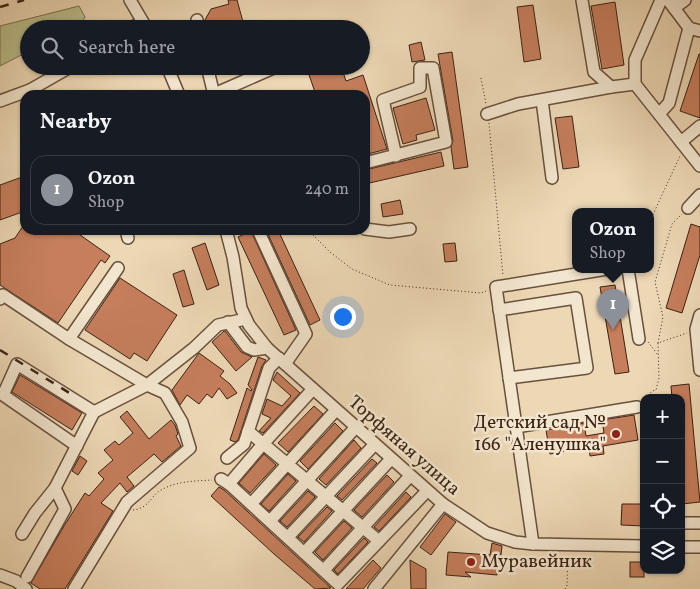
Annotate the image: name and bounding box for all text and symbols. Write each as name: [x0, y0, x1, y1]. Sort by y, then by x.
search box: [20, 20, 370, 75]
icon: search: [38, 34, 66, 62]
text: Search here: [78, 35, 175, 61]
text: Nearby: [40, 108, 111, 137]
text: Ozon: [88, 166, 135, 192]
text: 1: [54, 179, 60, 201]
text: 240 m: [305, 179, 349, 201]
text: Shop: [88, 192, 124, 214]
popup: [572, 208, 654, 273]
text: Ozon: [589, 217, 637, 243]
text: Shop: [589, 243, 625, 265]
pin: 1: [597, 289, 629, 330]
your location: [330, 304, 356, 330]
street label: Торфяная улица: [342, 390, 466, 502]
map controls: [640, 394, 685, 574]
button: +: [640, 394, 685, 439]
place label: Детский сад № 166 "Аленушка": [474, 410, 606, 458]
marker: Детский сад № 166 "Аленушка": [610, 428, 622, 440]
button: −: [640, 439, 685, 484]
button: locate: [640, 484, 685, 529]
button: layers: [640, 529, 685, 574]
place label: Муравейник: [481, 549, 592, 575]
marker: Муравейник: [465, 556, 477, 568]

